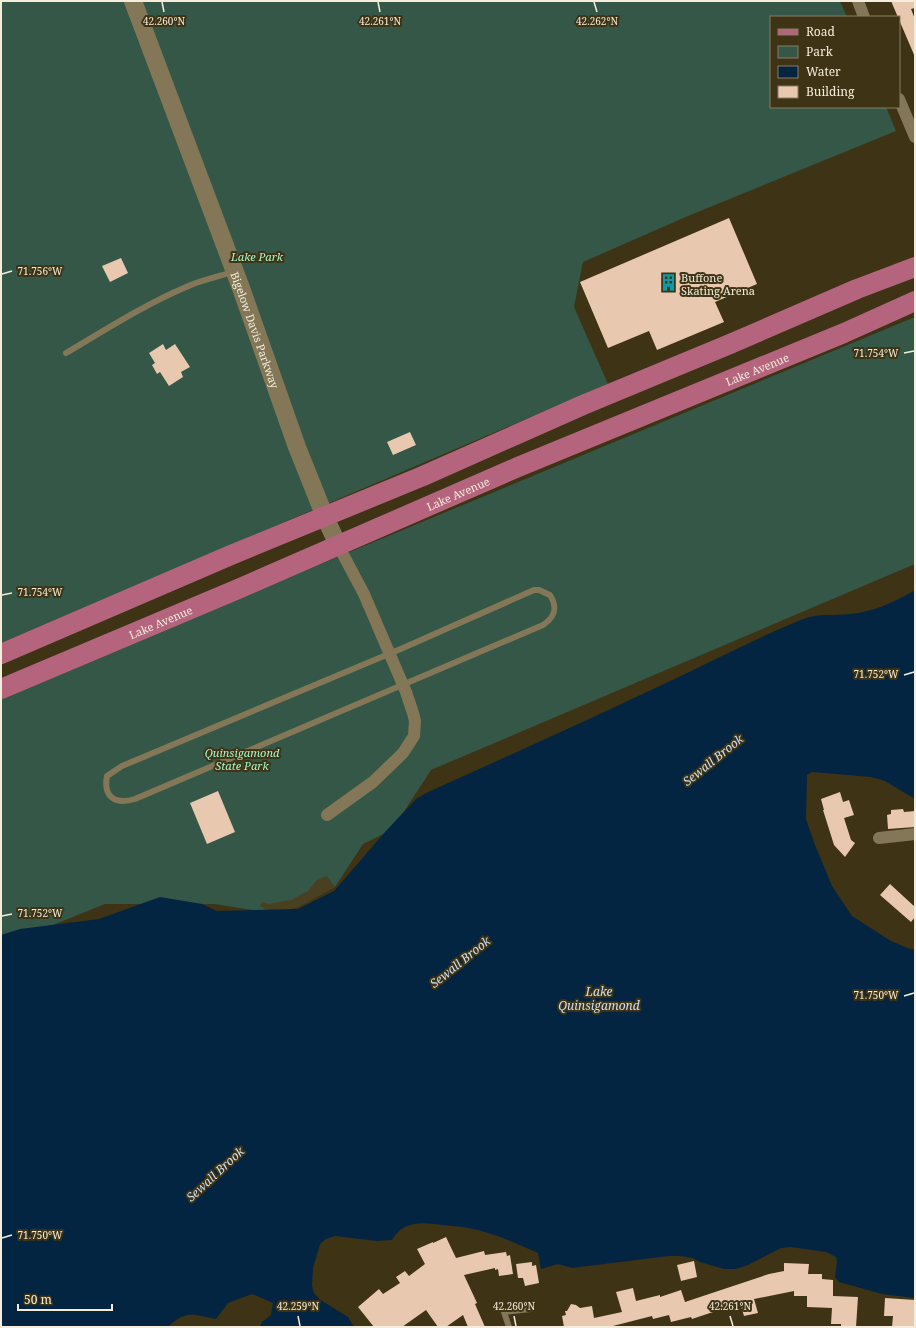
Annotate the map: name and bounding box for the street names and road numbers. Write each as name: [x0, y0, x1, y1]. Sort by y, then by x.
street label: Bigelow Davis Parkway: [228, 269, 283, 391]
street label: Lake Avenue: [723, 349, 791, 389]
street label: Lake Avenue: [424, 473, 492, 514]
street label: Lake Avenue: [126, 602, 194, 642]

